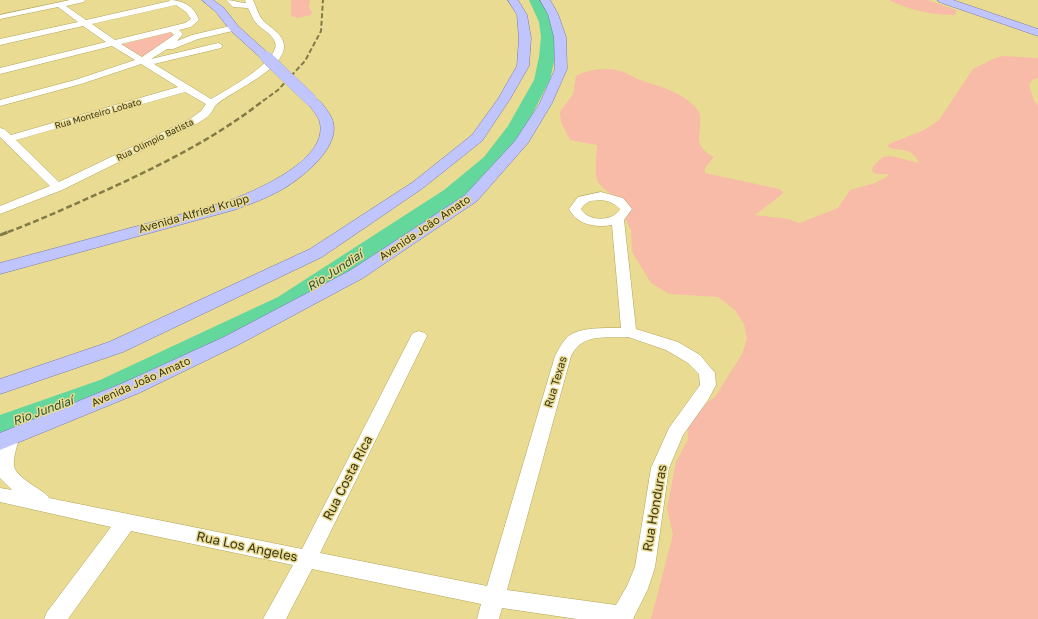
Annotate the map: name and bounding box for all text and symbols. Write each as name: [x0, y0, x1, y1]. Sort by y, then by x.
street label: Rua Monteiro Lobato: [53, 96, 143, 132]
street label: Rua Olimpio Batista: [115, 117, 195, 163]
street label: Avenida Alfried Krupp: [137, 192, 251, 236]
street label: Avenida João Amato: [377, 193, 473, 263]
water label: Rio Jundiaí: [304, 248, 366, 294]
street label: Avenida João Amato: [89, 354, 193, 410]
street label: Rua Texas: [542, 355, 570, 409]
water label: Rio Jundiaí: [11, 393, 75, 429]
street label: Rua Costa Rica: [320, 433, 376, 523]
street label: Rua Honduras: [640, 463, 670, 553]
street label: Rua Los Angeles: [195, 529, 299, 565]

